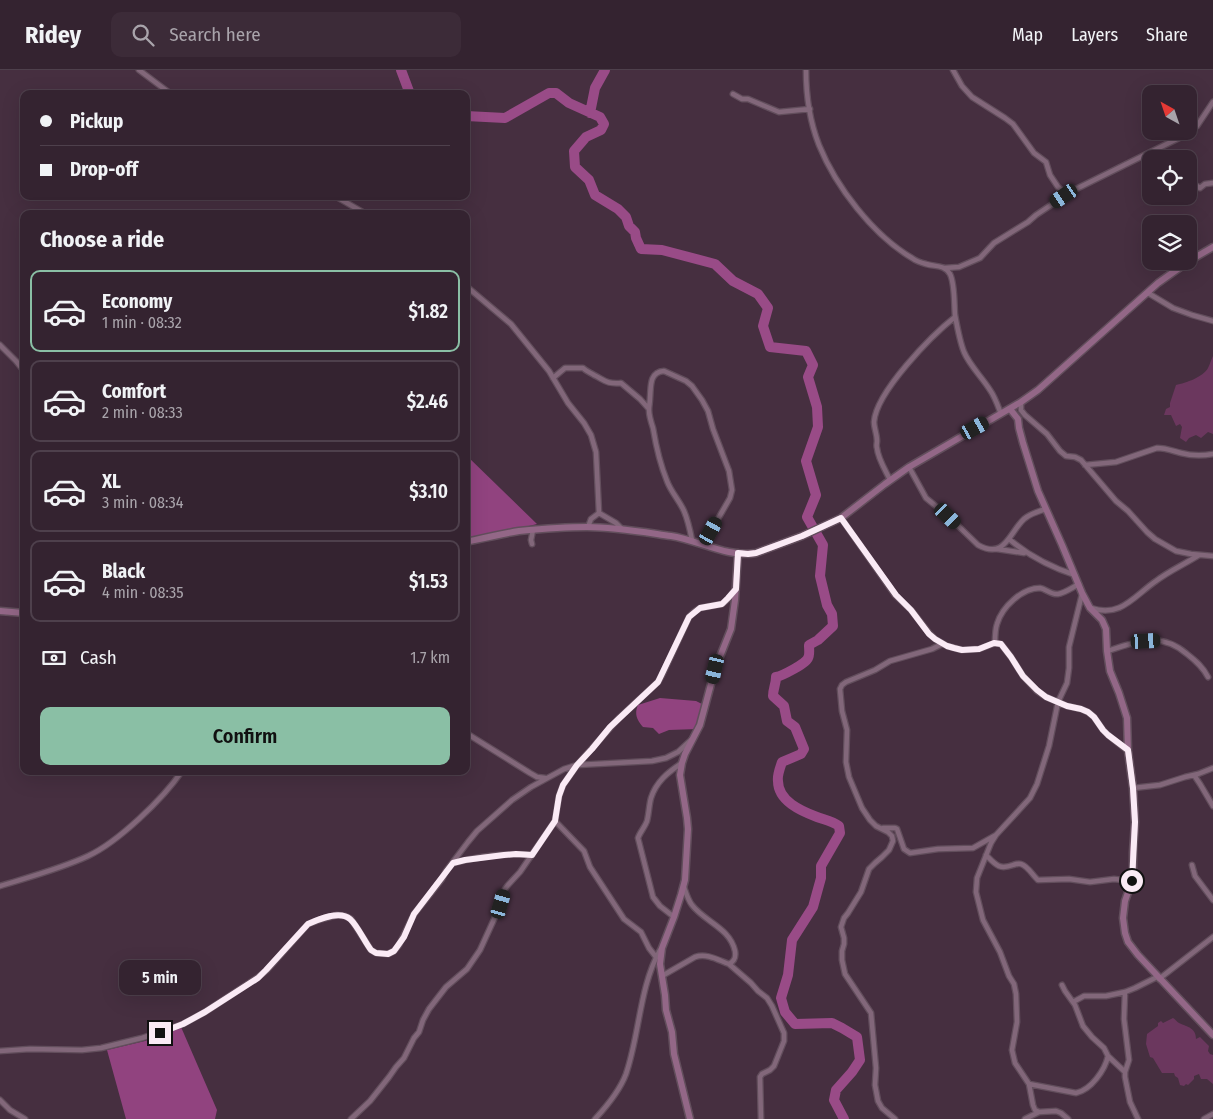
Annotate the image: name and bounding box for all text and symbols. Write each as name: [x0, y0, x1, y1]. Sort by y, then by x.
search box: [111, 12, 461, 57]
text: Ridey: [25, 21, 81, 49]
icon: search: [129, 21, 157, 49]
text: Search here: [169, 23, 261, 46]
text: Map: [1012, 24, 1043, 46]
text: Layers: [1071, 24, 1118, 46]
text: Share: [1146, 24, 1188, 46]
north arrow: [1142, 85, 1198, 140]
map controls: [1142, 85, 1197, 270]
text: Pickup: [70, 110, 123, 133]
button: locate: [1142, 150, 1197, 205]
text: Drop-off: [70, 158, 138, 181]
car: [1047, 181, 1080, 211]
button: layers: [1142, 215, 1197, 270]
text: Choose a ride: [40, 226, 164, 253]
icon: car: [42, 289, 87, 334]
text: Economy: [102, 290, 172, 313]
text: $1.82: [409, 300, 448, 323]
text: 1 min · 08:32: [102, 313, 182, 332]
icon: car: [42, 379, 87, 424]
text: Comfort: [102, 380, 166, 403]
text: $2.46: [407, 390, 448, 413]
text: 2 min · 08:33: [102, 403, 183, 422]
car: [958, 414, 991, 442]
icon: car: [42, 469, 87, 514]
text: XL: [102, 470, 121, 493]
text: $3.10: [409, 480, 448, 503]
text: 3 min · 08:34: [102, 493, 183, 512]
car: [931, 500, 964, 532]
car: [697, 514, 724, 548]
icon: car: [42, 559, 87, 604]
text: Black: [102, 560, 145, 583]
text: $1.53: [409, 570, 448, 593]
text: 4 min · 08:35: [102, 583, 184, 602]
car: [1130, 633, 1161, 649]
icon: cash: [40, 644, 68, 672]
text: Cash: [80, 646, 117, 669]
text: 1.7 km: [410, 648, 450, 667]
car: [704, 653, 725, 685]
button: Confirm: [40, 707, 450, 765]
route start: [1121, 870, 1143, 892]
car: [489, 888, 512, 920]
callout: 5 min: [119, 960, 201, 996]
text: 5 min: [142, 968, 178, 987]
route end: [149, 1022, 171, 1044]

